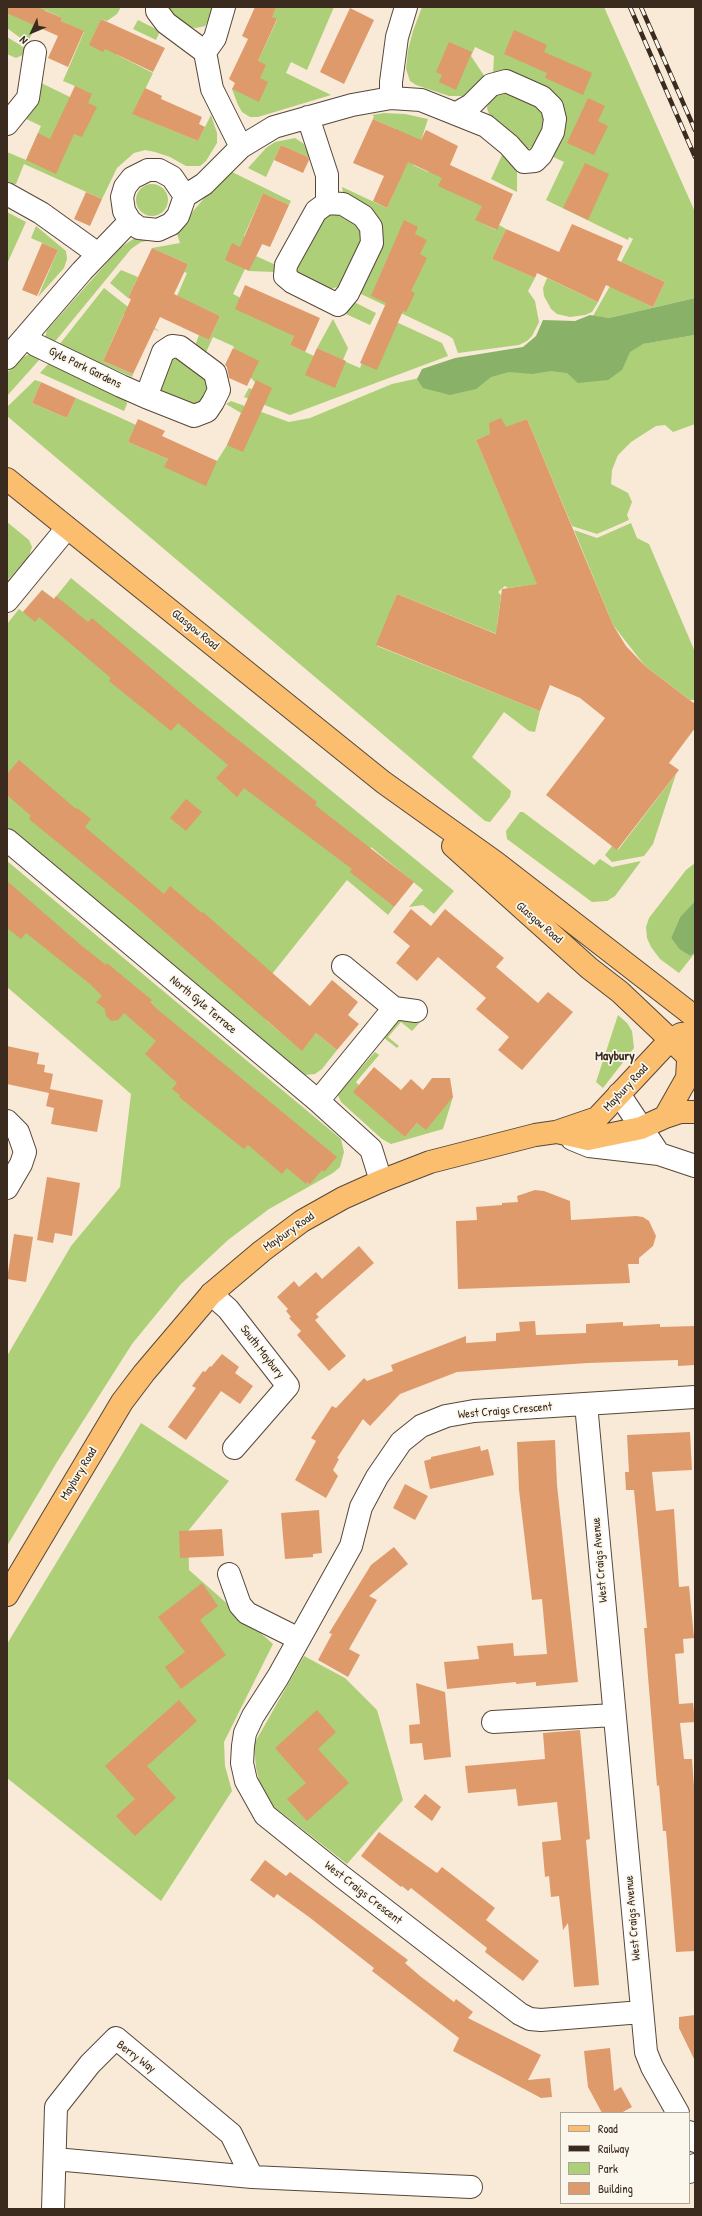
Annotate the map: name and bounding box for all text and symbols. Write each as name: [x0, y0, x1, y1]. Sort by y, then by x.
north arrow: [12, 12, 52, 52]
text: N: [16, 33, 30, 47]
street label: Gyle Park Gardens: [46, 344, 124, 392]
street label: Glasgow Road: [169, 607, 221, 653]
street label: Glasgow Road: [513, 899, 565, 947]
street label: North Gyle Terrace: [167, 973, 239, 1037]
district label: Maybury: [595, 1049, 635, 1065]
street label: Maybury Road: [601, 1062, 651, 1114]
street label: Maybury Road: [261, 1209, 317, 1255]
street label: South Maybury: [237, 1323, 287, 1381]
street label: West Craigs Crescent: [457, 1400, 553, 1422]
street label: Maybury Road: [58, 1445, 100, 1503]
street label: West Craigs Avenue: [589, 1517, 611, 1603]
street label: West Craigs Crescent: [321, 1858, 405, 1928]
street label: West Craigs Avenue: [622, 1875, 644, 1961]
street label: Berry Way: [114, 2038, 158, 2076]
legend: [560, 2112, 690, 2204]
text: Road: [598, 2120, 618, 2137]
text: Railway: [598, 2140, 629, 2157]
text: Park: [598, 2160, 618, 2177]
text: Building: [598, 2180, 633, 2197]

